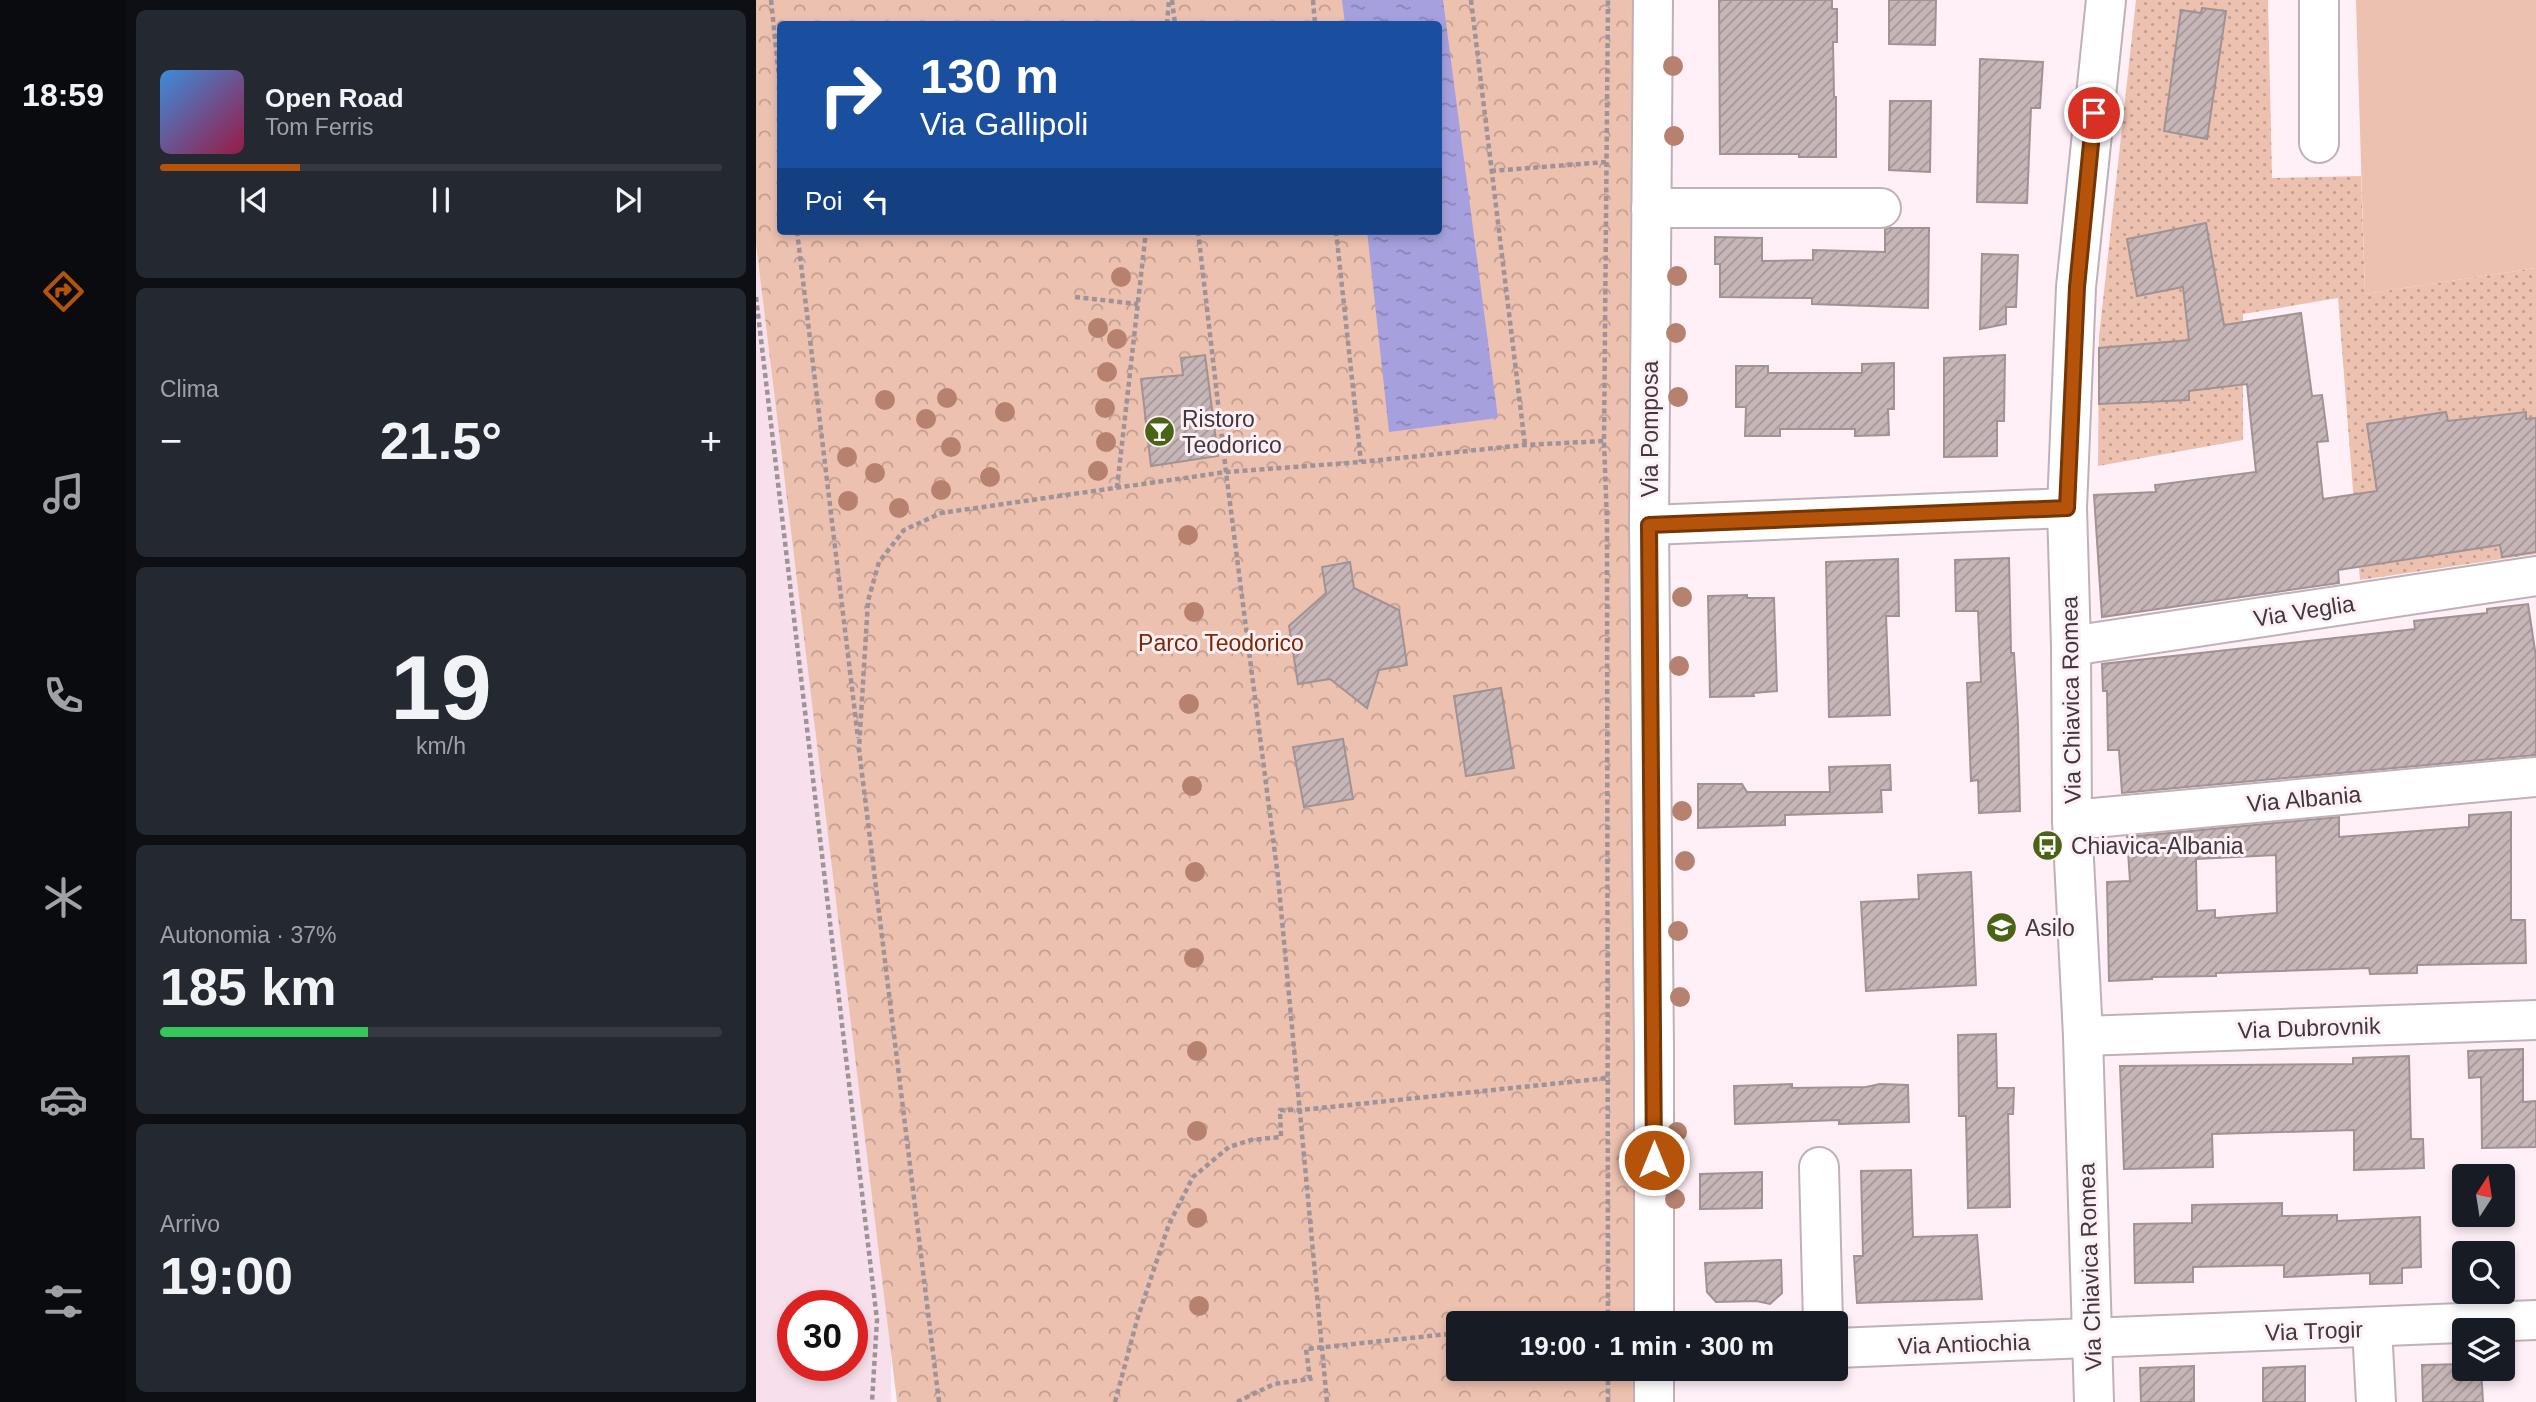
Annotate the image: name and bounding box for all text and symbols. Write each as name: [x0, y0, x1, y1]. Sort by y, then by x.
icon: right: [805, 49, 896, 140]
text: 130 m: [920, 49, 1059, 103]
text: 18:59: [22, 77, 104, 113]
text: Open Road: [265, 83, 404, 113]
pin: [2064, 83, 2124, 143]
icon: arrive: [2075, 94, 2113, 132]
text: Via Gallipoli: [920, 106, 1088, 142]
text: Tom Ferris: [265, 114, 374, 140]
icon: previous: [235, 181, 273, 219]
icon: pause: [422, 181, 460, 219]
icon: next: [609, 181, 647, 219]
icon: left: [857, 182, 895, 220]
text: Poi: [805, 186, 843, 216]
icon: directions: [39, 267, 88, 316]
street label: Via Pomposa: [1637, 361, 1663, 497]
text: Clima: [160, 376, 219, 402]
place label: Ristoro Teodorico: [1182, 406, 1282, 458]
text: 21.5°: [380, 412, 502, 470]
bar icon: Ristoro Teodorico: [1142, 415, 1176, 449]
text: −: [160, 420, 182, 462]
text: +: [700, 420, 722, 462]
icon: music: [39, 469, 88, 518]
street label: Via Veglia: [2252, 590, 2357, 632]
street label: Via Chiavica Romea: [2056, 596, 2086, 804]
park label: Parco Teodorico: [1138, 630, 1304, 656]
text: 19: [390, 637, 492, 738]
icon: phone: [39, 671, 88, 720]
text: km/h: [416, 733, 466, 759]
street label: Via Albania: [2246, 781, 2362, 817]
bus stop icon: Chiavica-Albania: [2031, 829, 2065, 863]
place label: Chiavica-Albania: [2071, 833, 2244, 859]
icon: climate: [39, 873, 88, 922]
school or university icon: Asilo: [1985, 911, 2019, 945]
place label: Asilo: [2025, 915, 2075, 941]
text: Autonomia · 37%: [160, 922, 336, 948]
text: 185 km: [160, 958, 336, 1016]
street label: Via Dubrovnik: [2237, 1012, 2381, 1043]
icon: car: [39, 1075, 88, 1124]
position arrow: [1617, 1123, 1691, 1197]
street label: Via Chiavica Romea: [2073, 1162, 2107, 1371]
north arrow: [2452, 1164, 2515, 1227]
map controls: [2452, 1164, 2515, 1381]
text: Arrivo: [160, 1211, 220, 1237]
button: search: [2452, 1241, 2515, 1304]
text: 19:00: [160, 1247, 293, 1305]
icon: filters: [39, 1277, 88, 1326]
speed limit sign: 30: [777, 1290, 868, 1381]
street label: Via Trogir: [2265, 1316, 2364, 1346]
button: layers: [2452, 1318, 2515, 1381]
street label: Via Antiochia: [1897, 1329, 2031, 1359]
text: 19:00 · 1 min · 300 m: [1520, 1331, 1774, 1361]

